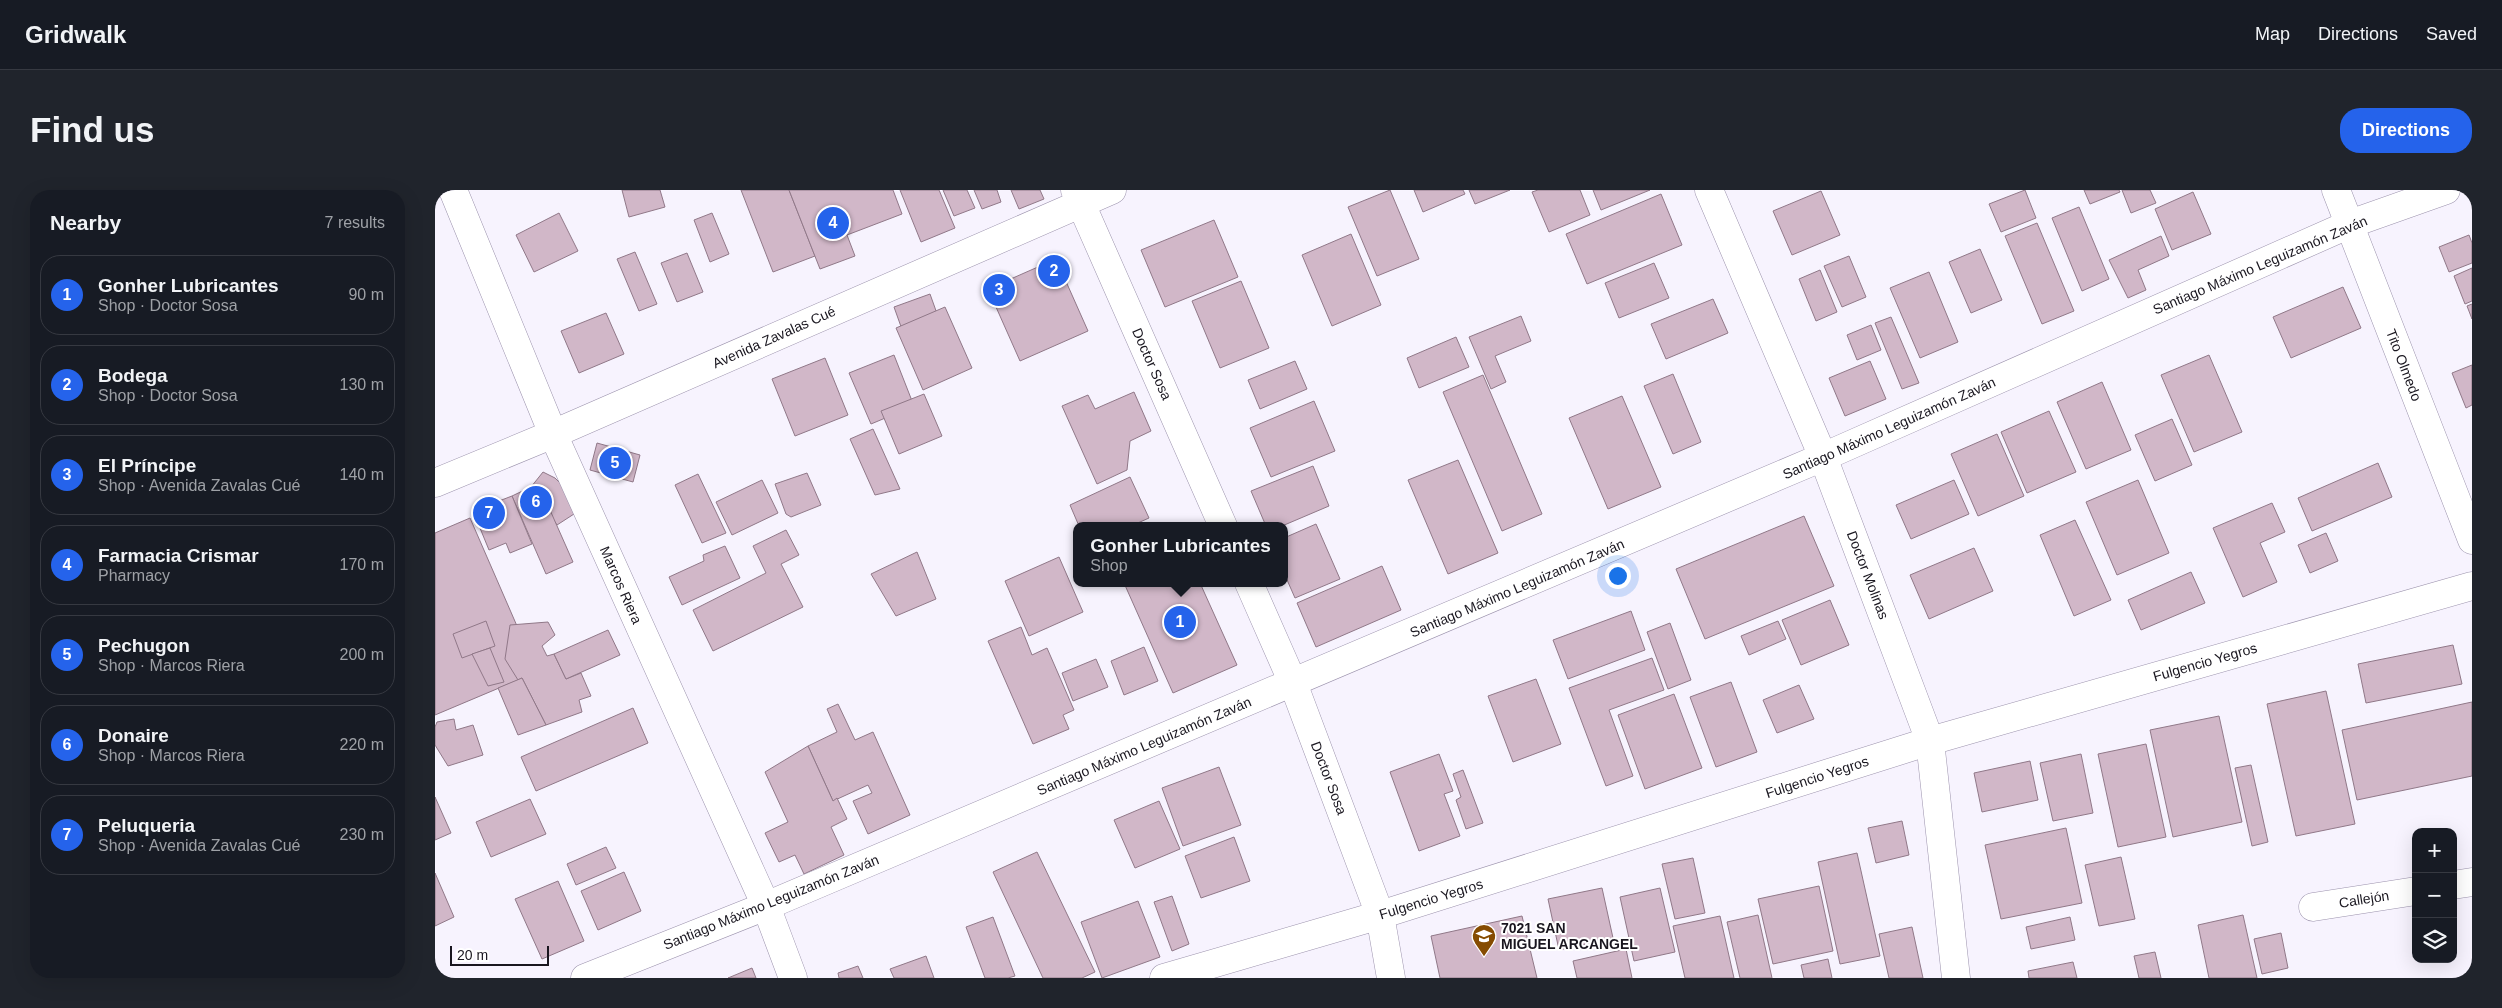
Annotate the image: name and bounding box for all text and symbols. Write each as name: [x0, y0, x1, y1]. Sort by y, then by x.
text: Gridwalk: [25, 21, 126, 48]
text: Map: [2255, 24, 2290, 44]
text: Directions: [2318, 24, 2398, 44]
text: Saved: [2426, 24, 2477, 44]
button: Directions: [2340, 108, 2472, 153]
text: Find us: [30, 110, 154, 149]
pin: 4: [817, 204, 849, 242]
text: Nearby: [50, 211, 121, 234]
street label: Santiago Máximo Leguizamón Zaván: [2150, 212, 2370, 318]
text: 7 results: [325, 214, 385, 231]
pin: 2: [1038, 252, 1070, 290]
pin: 3: [983, 271, 1015, 309]
text: Gonher Lubricantes: [98, 275, 279, 296]
text: 1: [63, 286, 71, 303]
text: 90 m: [348, 286, 384, 303]
text: Shop · Doctor Sosa: [98, 297, 238, 314]
street label: Avenida Zavalas Cué: [710, 303, 838, 371]
street label: Doctor Sosa: [1129, 326, 1175, 403]
street label: Tito Olmedo: [2383, 327, 2425, 403]
text: Bodega: [98, 365, 168, 386]
street label: Santiago Máximo Leguizamón Zaván: [1780, 374, 1998, 482]
text: 2: [63, 376, 71, 393]
text: 130 m: [340, 376, 384, 393]
text: Shop · Doctor Sosa: [98, 387, 238, 404]
pin: 5: [599, 444, 631, 482]
text: El Príncipe: [98, 455, 196, 476]
text: 3: [63, 466, 71, 483]
text: 140 m: [340, 466, 384, 483]
text: Shop · Avenida Zavalas Cué: [98, 477, 301, 494]
pin: 6: [520, 483, 552, 521]
pin: 7: [473, 494, 505, 532]
popup: [1073, 522, 1288, 587]
street label: Doctor Molinas: [1844, 529, 1892, 621]
text: Gonher Lubricantes: [1090, 535, 1271, 556]
street label: Santiago Máximo Leguizamón Zaván: [1407, 535, 1627, 641]
street label: Marcos Riera: [597, 544, 645, 626]
text: Farmacia Crismar: [98, 545, 259, 566]
text: 4: [63, 556, 71, 573]
text: 170 m: [340, 556, 384, 573]
text: Shop: [1090, 557, 1128, 574]
your location: [1605, 563, 1631, 589]
text: Pharmacy: [98, 567, 170, 584]
pin: 1: [1164, 603, 1196, 641]
text: Pechugon: [98, 635, 190, 656]
street label: Fulgencio Yegros: [2151, 640, 2259, 684]
text: 5: [63, 646, 71, 663]
text: 200 m: [340, 646, 384, 663]
text: Shop · Marcos Riera: [98, 657, 245, 674]
street label: Santiago Máximo Leguizamón Zaván: [1034, 693, 1254, 799]
text: Donaire: [98, 725, 169, 746]
text: 6: [63, 736, 71, 753]
text: 220 m: [340, 736, 384, 753]
street label: Doctor Sosa: [1308, 739, 1350, 817]
text: Shop · Marcos Riera: [98, 747, 245, 764]
street label: Fulgencio Yegros: [1763, 753, 1871, 801]
text: Peluqueria: [98, 815, 195, 836]
text: 7: [63, 826, 71, 843]
text: 230 m: [340, 826, 384, 843]
map controls: [2412, 828, 2457, 963]
button: +: [2412, 828, 2457, 873]
text: Shop · Avenida Zavalas Cué: [98, 837, 301, 854]
street label: Santiago Máximo Leguizamón Zaván: [661, 851, 881, 953]
button: −: [2412, 873, 2457, 918]
street label: Fulgencio Yegros: [1377, 876, 1485, 922]
street label: Callejón: [2338, 887, 2390, 911]
button: layers: [2412, 918, 2457, 963]
place label: 7021 SAN MIGUEL ARCANGEL: [1501, 920, 1638, 952]
school or university icon: 7021 SAN MIGUEL ARCANGEL: [1471, 923, 1497, 957]
scale bar: [450, 943, 549, 966]
text: 20 m: [457, 947, 488, 963]

